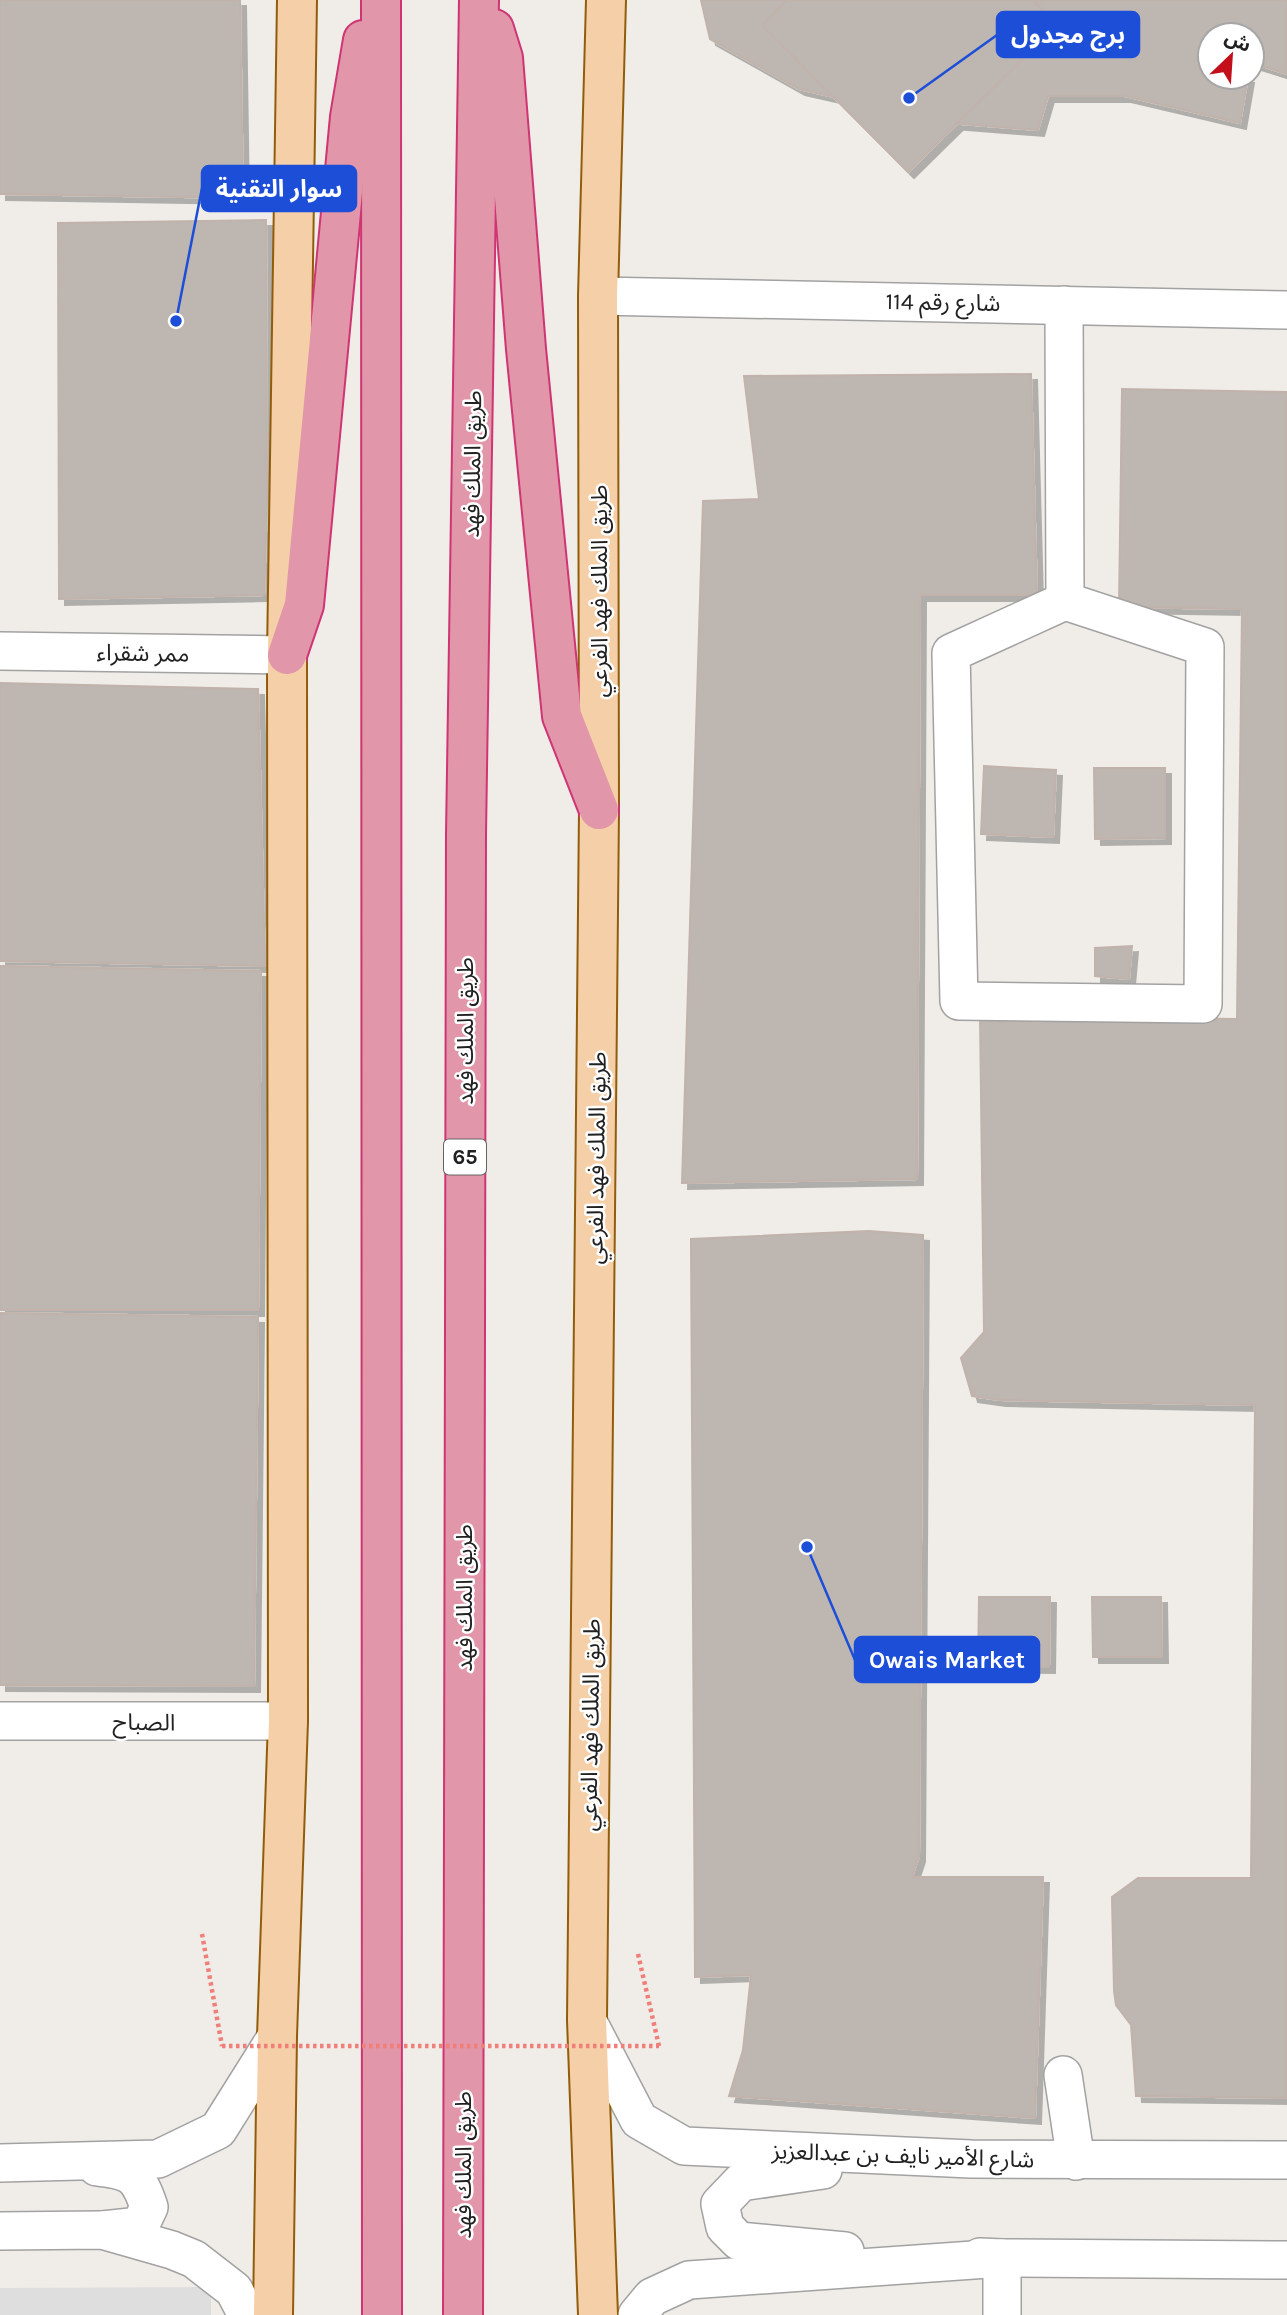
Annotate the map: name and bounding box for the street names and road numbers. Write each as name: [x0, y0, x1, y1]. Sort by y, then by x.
street label: شارع رقم 114: [885, 288, 1001, 320]
street label: طريق الملك فهد: [458, 390, 487, 538]
street label: طريق الملك فهد الفرعي: [586, 485, 616, 697]
street label: ممر شقراء: [96, 639, 190, 668]
street label: طريق الملك فهد: [452, 957, 479, 1105]
street label: طريق الملك فهد الفرعي: [581, 1051, 615, 1265]
road number: 65: [444, 1140, 486, 1174]
street label: طريق الملك فهد: [451, 1524, 478, 1672]
street label: طريق الملك فهد الفرعي: [575, 1618, 609, 1832]
street label: الصباح: [112, 1708, 176, 1740]
street label: طريق الملك فهد: [450, 2091, 477, 2239]
street label: شارع الأمير نايف بن عبدالعزيز: [770, 2137, 1035, 2177]

